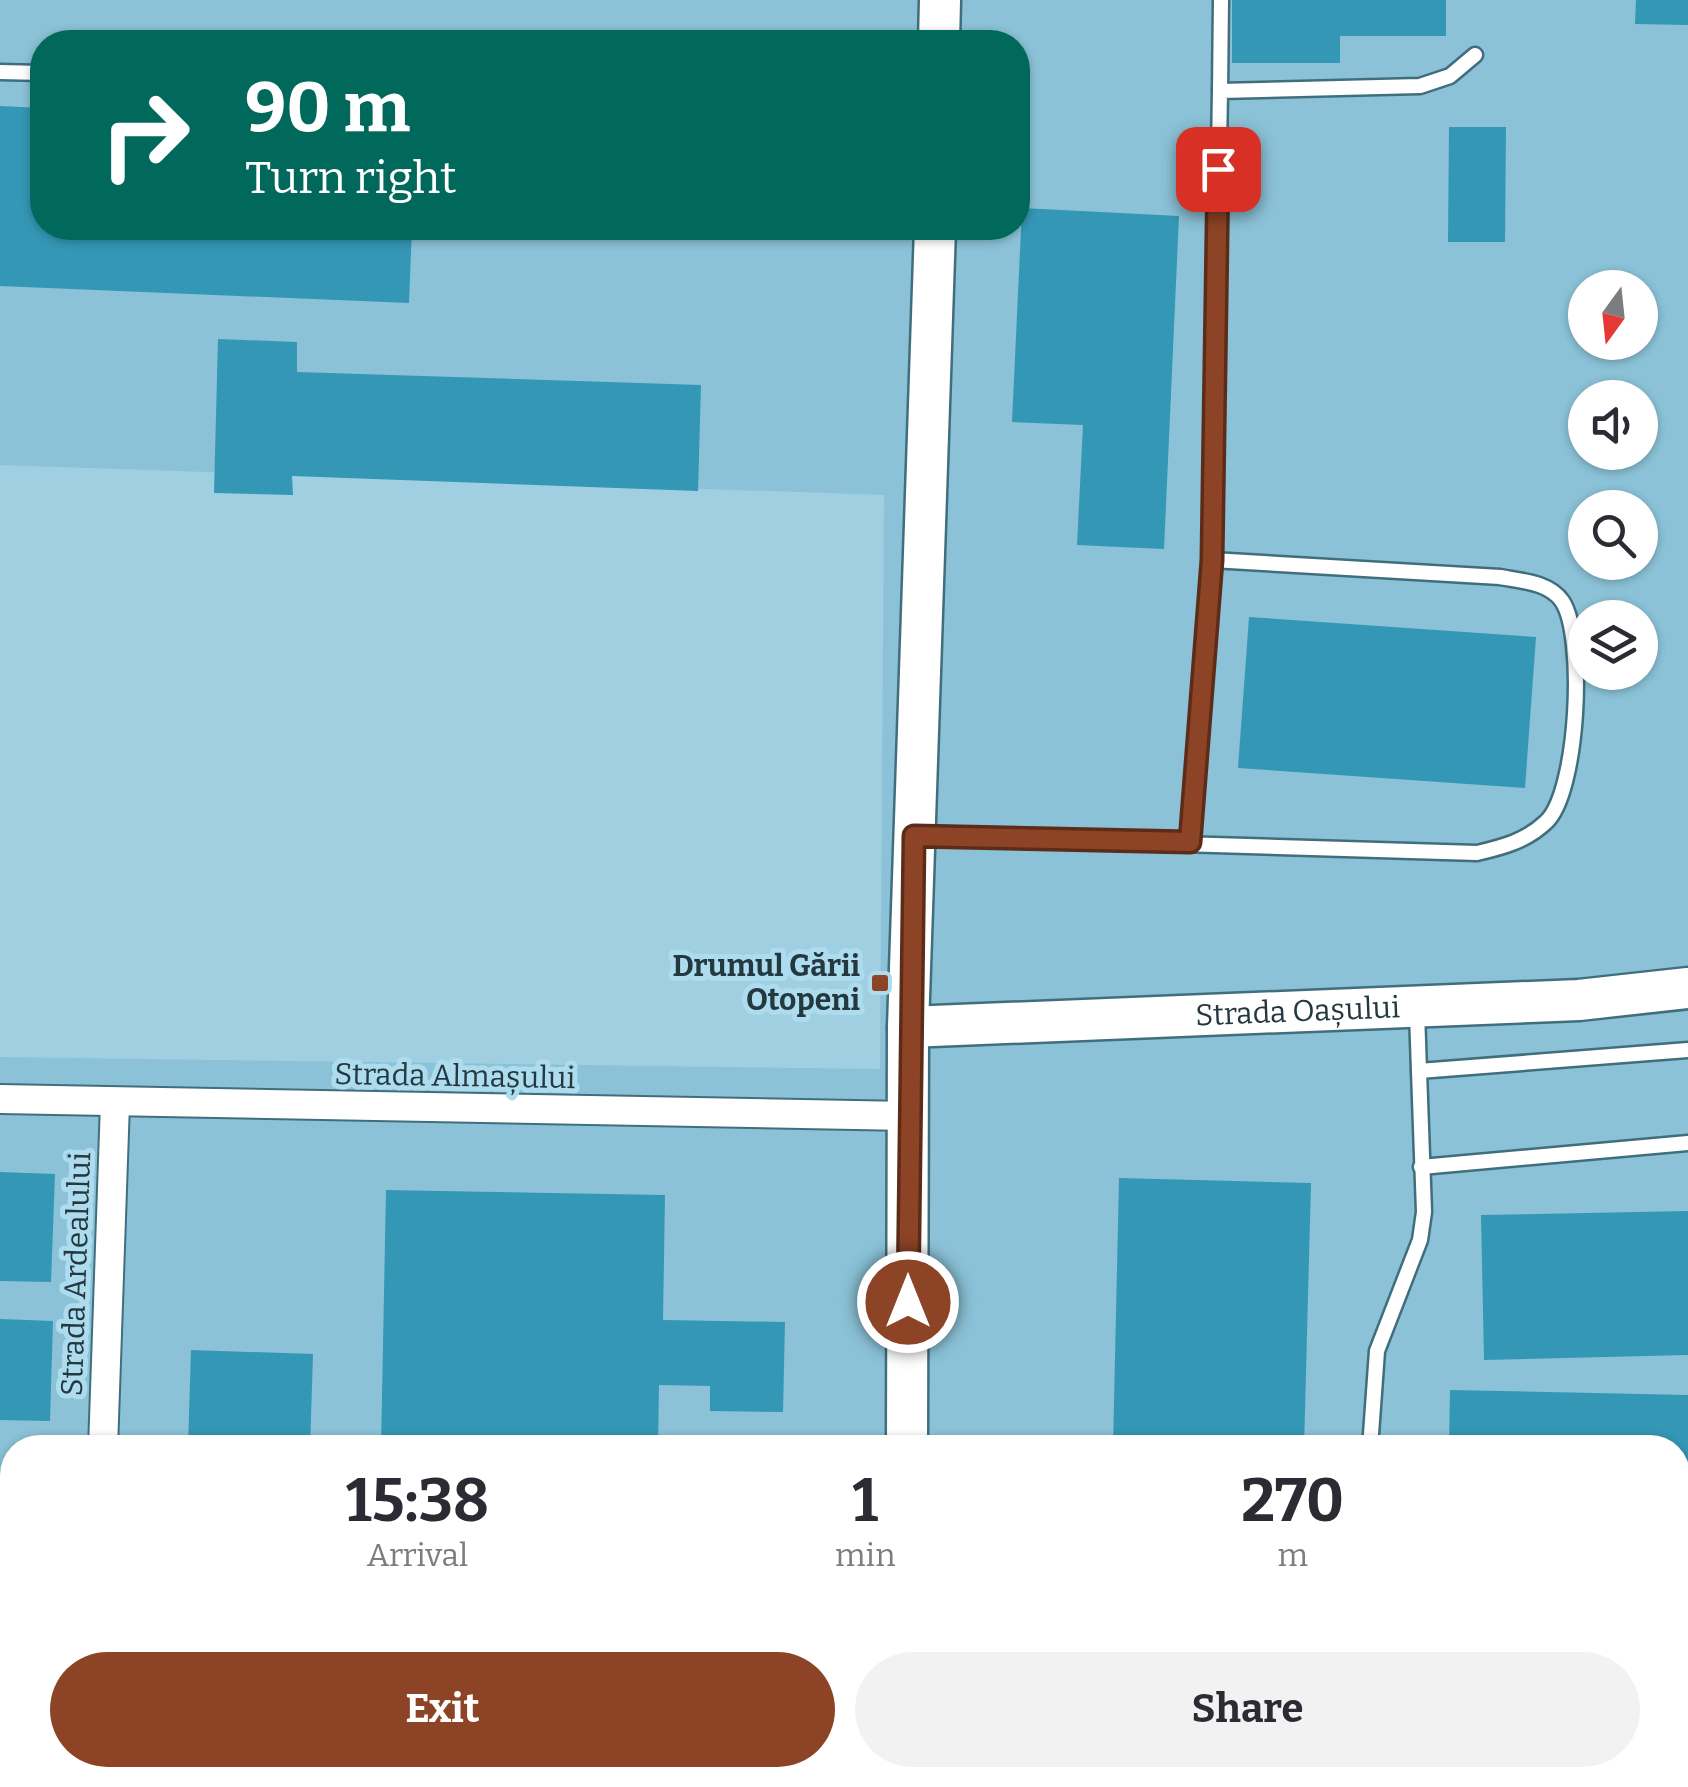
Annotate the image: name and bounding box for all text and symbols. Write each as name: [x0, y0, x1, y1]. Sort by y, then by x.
text: 90 m: [245, 66, 410, 150]
icon: right: [80, 70, 210, 200]
pin: [1176, 127, 1261, 212]
icon: arrive: [1191, 142, 1246, 197]
text: Turn right: [245, 151, 457, 205]
north arrow: [1568, 270, 1658, 360]
map controls: [1568, 270, 1658, 690]
button: sound: [1568, 380, 1658, 470]
button: search: [1568, 490, 1658, 580]
button: layers: [1568, 600, 1658, 690]
place label: Drumul Gării Otopeni: [673, 948, 860, 1018]
marker: Drumul Gării Otopeni: [869, 972, 891, 994]
street label: Strada Oașului: [1195, 989, 1401, 1033]
street label: Strada Almașului: [334, 1056, 576, 1097]
street label: Strada Ardealului: [54, 1151, 98, 1397]
position arrow: [856, 1250, 960, 1354]
text: 15:38: [346, 1465, 489, 1537]
text: 1: [852, 1465, 878, 1537]
text: 270: [1241, 1465, 1344, 1537]
text: Arrival: [367, 1536, 468, 1574]
text: min: [835, 1536, 895, 1574]
text: m: [1277, 1536, 1308, 1574]
button: Exit: [50, 1652, 835, 1767]
button: Share: [855, 1652, 1640, 1767]

